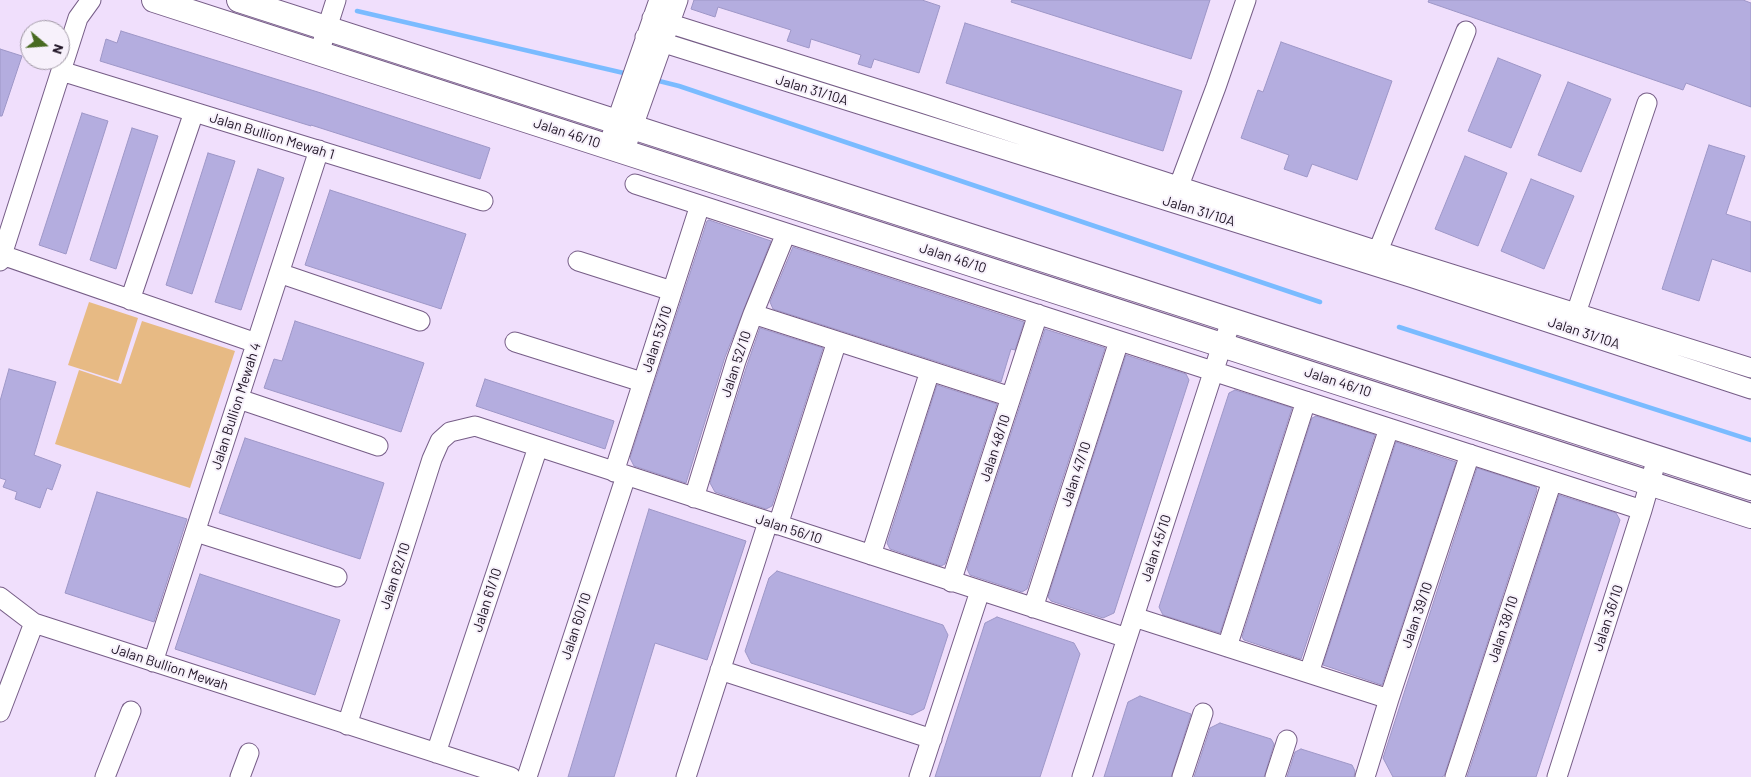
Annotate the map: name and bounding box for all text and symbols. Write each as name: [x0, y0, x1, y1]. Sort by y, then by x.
north arrow: [20, 20, 70, 70]
text: N: [49, 42, 68, 57]
street label: Jalan 31/10A: [774, 71, 850, 109]
street label: Jalan Bullion Mewah 1: [208, 109, 336, 163]
street label: Jalan 46/10: [531, 114, 603, 152]
street label: Jalan 31/10A: [1161, 192, 1237, 230]
street label: Jalan 46/10: [917, 239, 989, 277]
street label: Jalan 53/10: [638, 304, 676, 374]
street label: Jalan 31/10A: [1546, 313, 1622, 353]
street label: Jalan 52/10: [717, 329, 755, 399]
street label: Jalan Bullion Mewah 4: [208, 340, 264, 472]
street label: Jalan 46/10: [1302, 363, 1374, 401]
street label: Jalan 48/10: [976, 412, 1014, 484]
street label: Jalan 47/10: [1058, 439, 1094, 509]
street label: Jalan 56/10: [754, 510, 824, 548]
street label: Jalan 45/10: [1137, 512, 1175, 584]
street label: Jalan 62/10: [376, 541, 414, 611]
street label: Jalan 61/10: [469, 566, 505, 634]
street label: Jalan 39/10: [1398, 580, 1436, 650]
street label: Jalan 36/10: [1589, 583, 1627, 653]
street label: Jalan 60/10: [557, 590, 595, 662]
street label: Jalan 38/10: [1484, 594, 1522, 664]
street label: Jalan Bullion Mewah: [109, 640, 231, 694]

